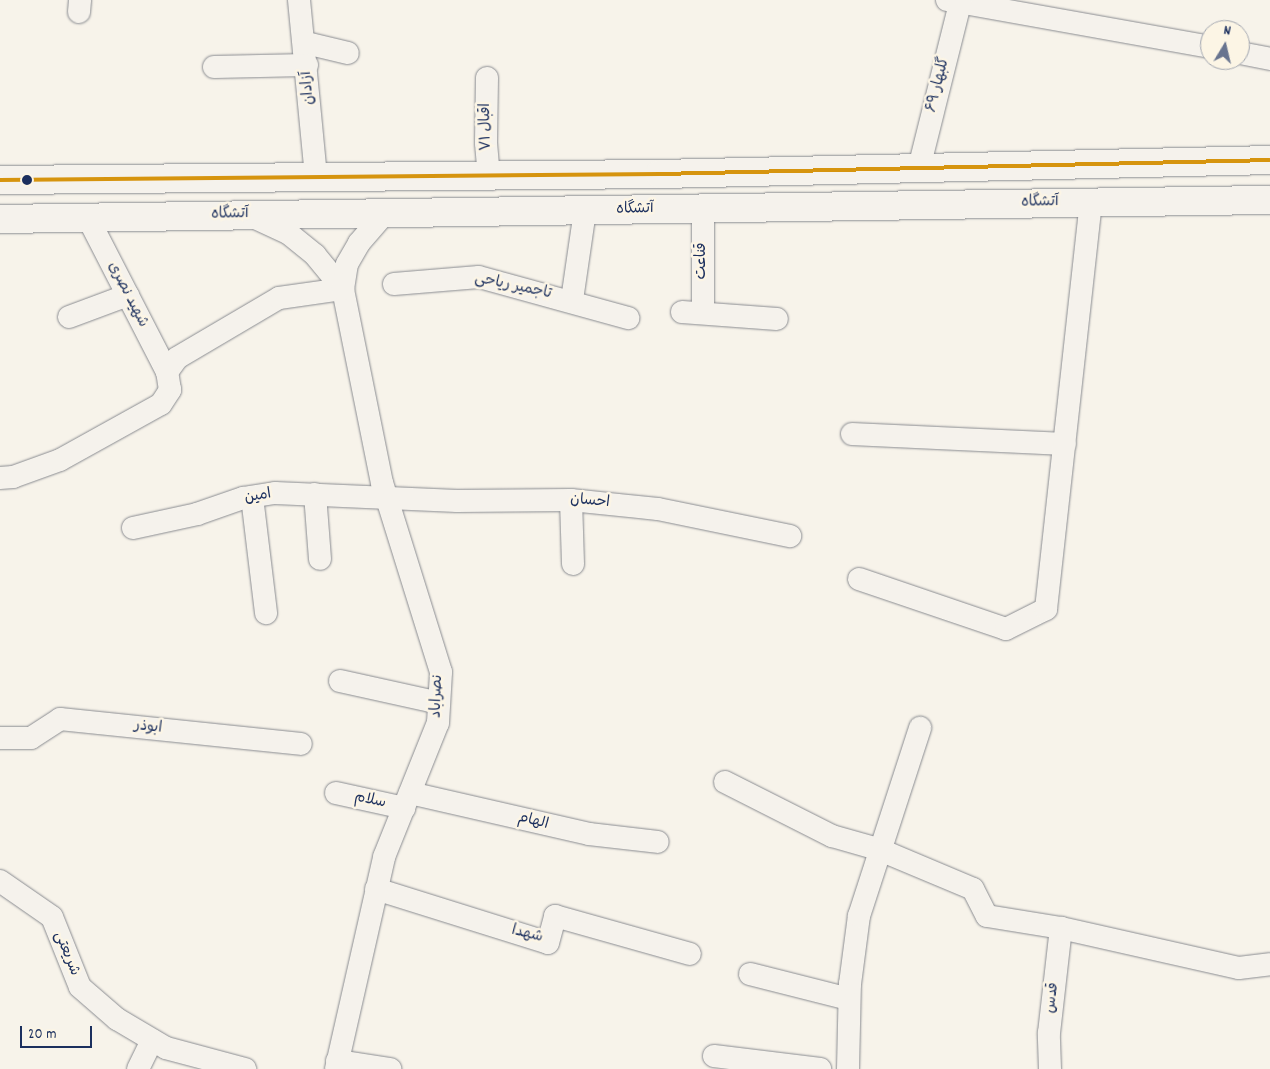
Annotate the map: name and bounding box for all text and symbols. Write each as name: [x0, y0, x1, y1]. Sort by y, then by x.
north arrow: [1200, 20, 1250, 70]
text: N: [1222, 21, 1232, 42]
street label: ۶۹ گلبهار: [923, 56, 955, 114]
street label: آزادان: [299, 70, 319, 106]
street label: ۷۱ اقبال: [478, 103, 496, 151]
unlabelled marker: [22, 175, 32, 185]
street label: آتشگاه: [1021, 194, 1059, 212]
street label: آتشگاه: [616, 201, 654, 219]
street label: آتشگاه: [211, 206, 249, 224]
street label: قناعت: [694, 242, 712, 280]
street label: شهید نصری: [103, 259, 151, 331]
street label: تاجمیر ریاحی: [473, 270, 553, 304]
street label: امین: [243, 486, 273, 508]
street label: احسان: [570, 491, 610, 513]
street label: نصراباد: [428, 674, 448, 718]
street label: ابوذر: [133, 718, 163, 738]
street label: سلام: [353, 789, 387, 813]
street label: الهام: [516, 810, 550, 834]
street label: شهدا: [510, 922, 544, 948]
street label: شریعتی: [49, 929, 83, 979]
street label: قدس: [1042, 982, 1064, 1014]
scale bar: [22, 1016, 95, 1048]
text: 20 m: [28, 1024, 56, 1046]

